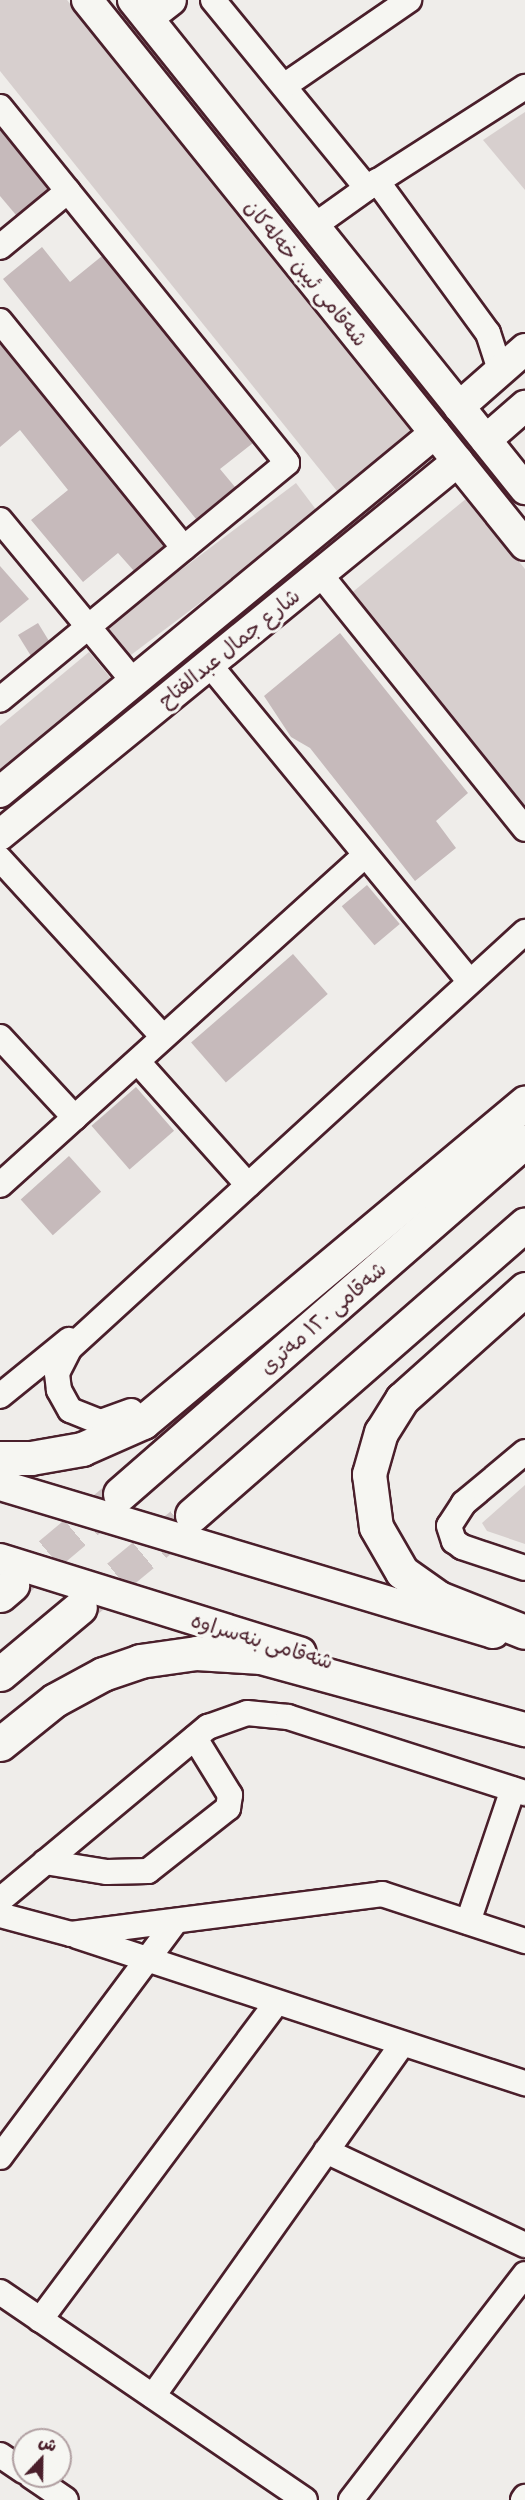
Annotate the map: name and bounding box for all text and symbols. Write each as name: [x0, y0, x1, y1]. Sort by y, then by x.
street label: شەقامی ئیبن خەلەکان: [239, 194, 373, 352]
street label: شارع جمال عبدالفتاح: [153, 583, 305, 713]
street label: شەقامی ١٢٠ مەتری: [255, 1256, 391, 1380]
street label: شەقامی بنەسراوە: [188, 1607, 336, 1675]
north arrow: [12, 2428, 72, 2488]
text: ش: [36, 2430, 60, 2457]

